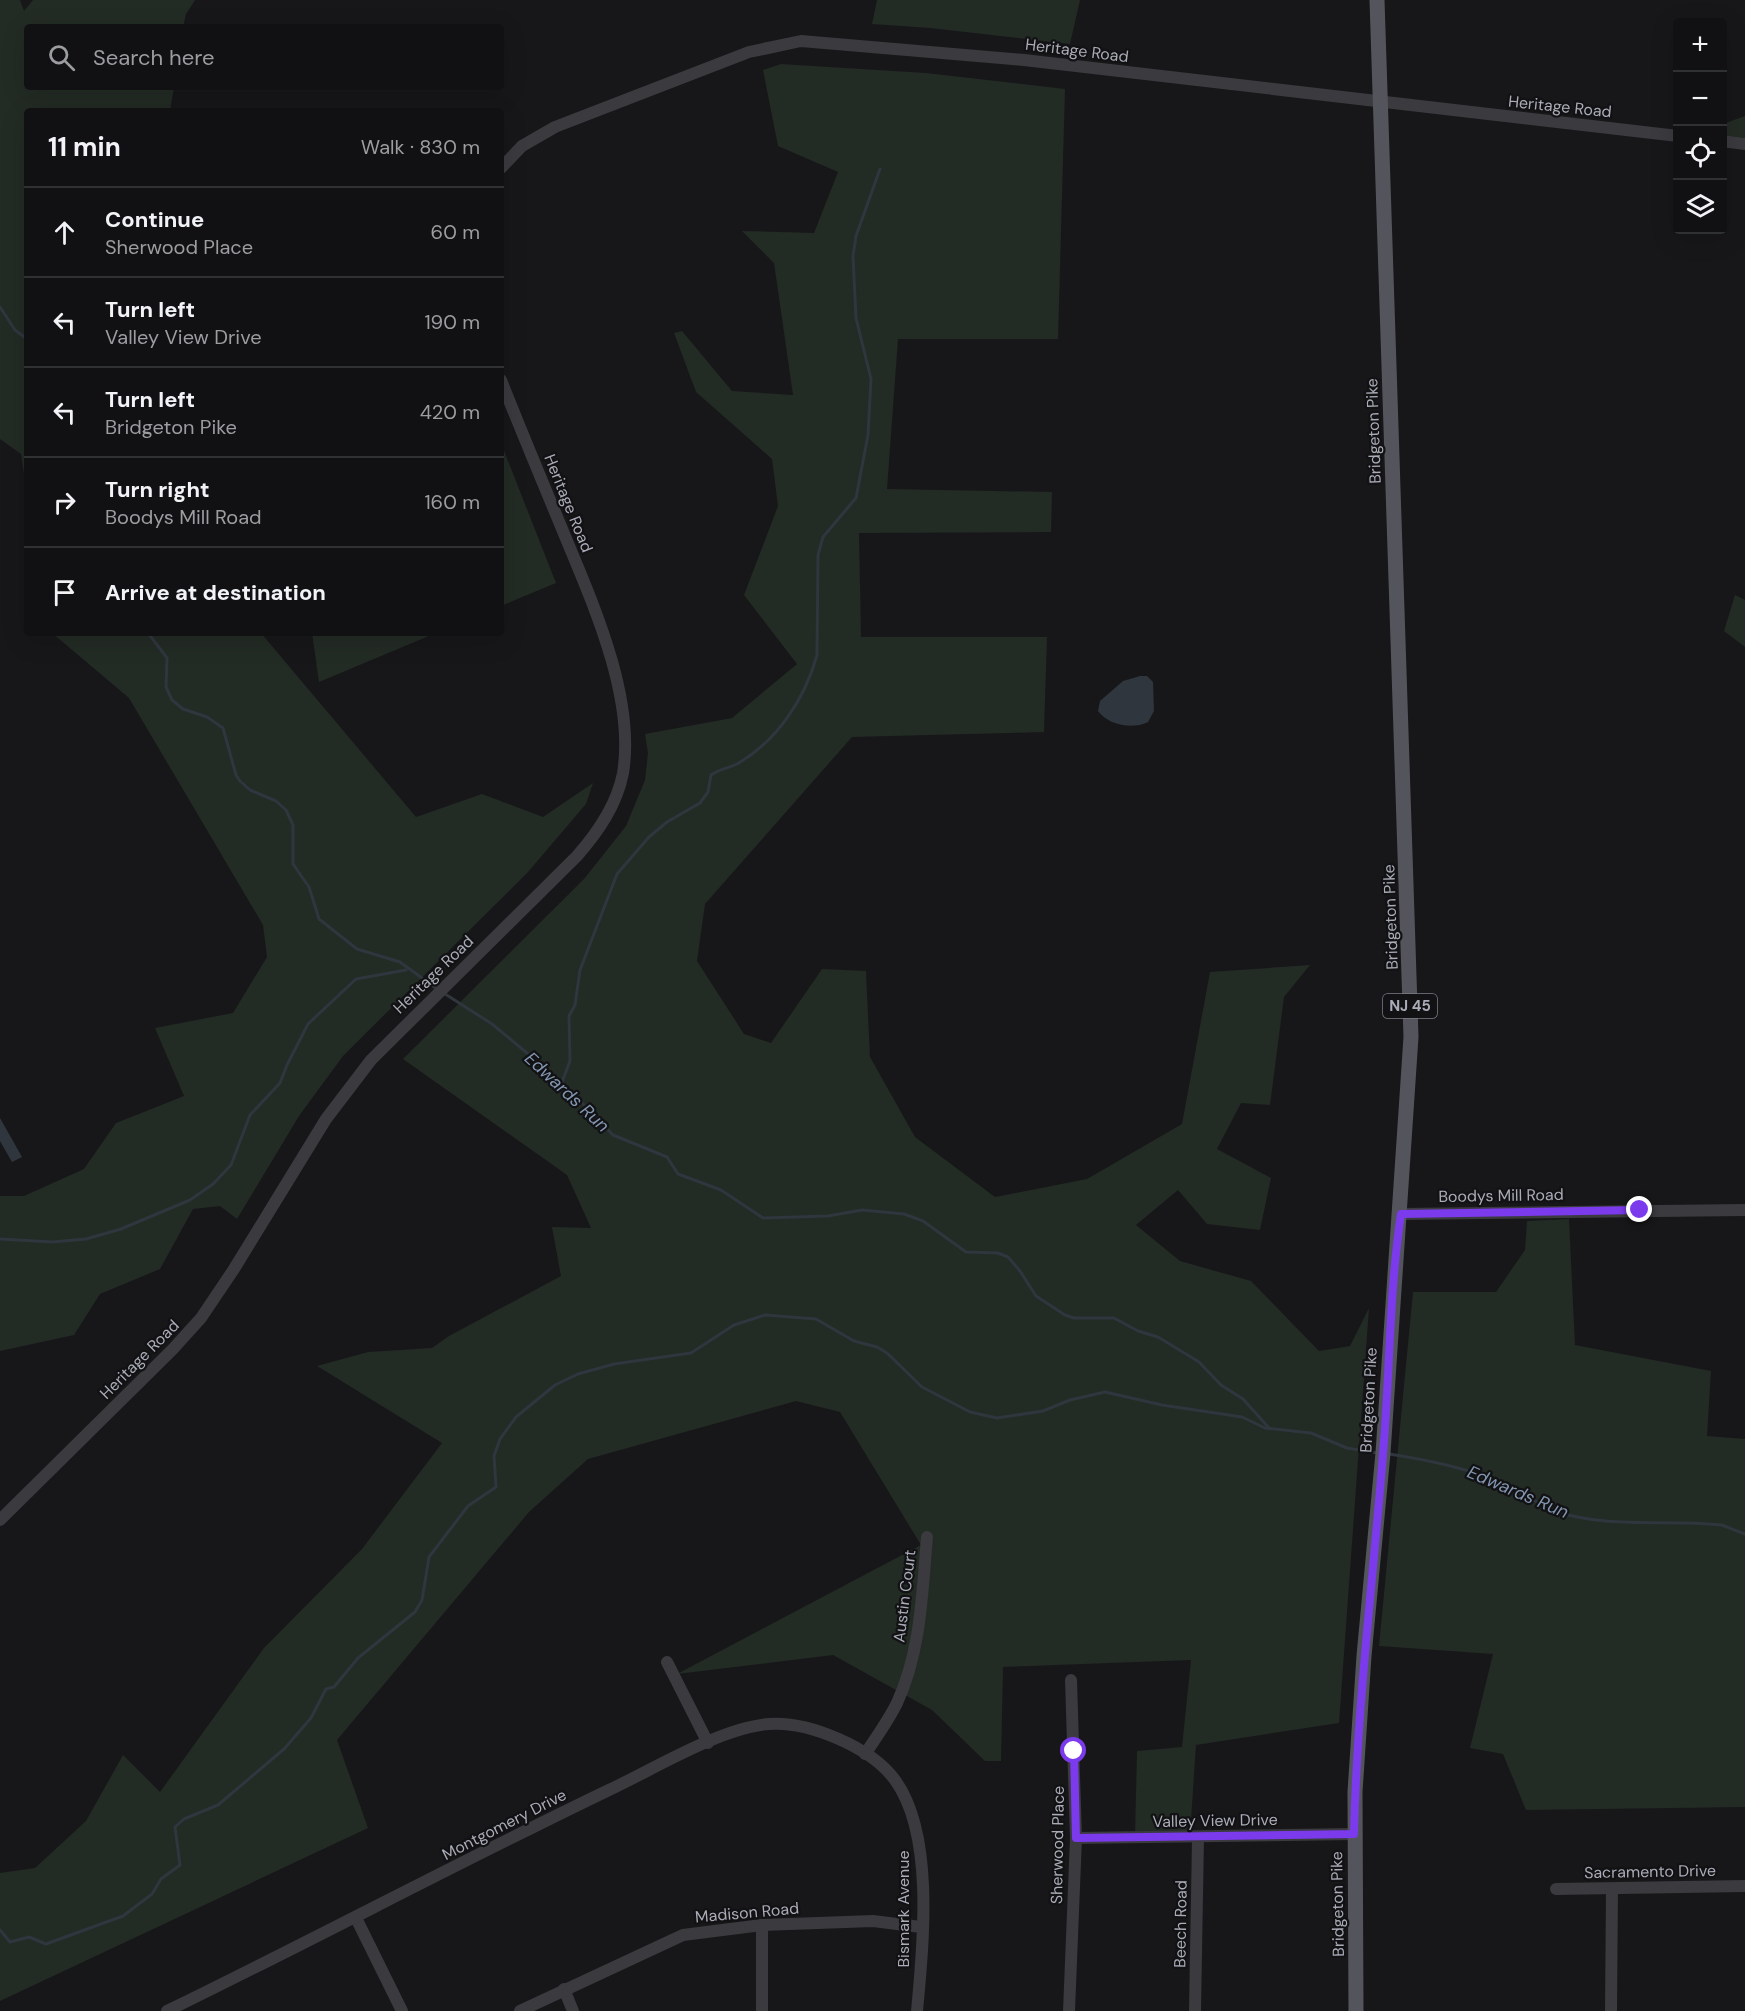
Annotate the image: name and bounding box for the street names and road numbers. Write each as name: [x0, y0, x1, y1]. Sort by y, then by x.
street label: Heritage Road: [1024, 34, 1130, 67]
street label: Heritage Road: [1507, 91, 1613, 122]
street label: Bridgeton Pike: [1361, 378, 1386, 484]
street label: Heritage Road: [539, 451, 598, 555]
street label: Bridgeton Pike: [1378, 864, 1403, 970]
street label: Heritage Road: [389, 931, 478, 1018]
road number: NJ 45: [1383, 994, 1437, 1018]
street label: Boodys Mill Road: [1438, 1184, 1564, 1207]
street label: Heritage Road: [95, 1315, 184, 1404]
street label: Bridgeton Pike: [1355, 1347, 1382, 1453]
street label: Austin Court: [888, 1549, 921, 1644]
street label: Montgomery Drive: [439, 1784, 570, 1865]
street label: Sherwood Place: [1046, 1786, 1069, 1904]
street label: Valley View Drive: [1152, 1809, 1278, 1832]
street label: Bismark Avenue: [893, 1850, 914, 1968]
street label: Bridgeton Pike: [1326, 1851, 1349, 1957]
street label: Sacramento Drive: [1584, 1860, 1716, 1883]
street label: Beech Road: [1169, 1880, 1192, 1968]
street label: Madison Road: [694, 1897, 800, 1928]

